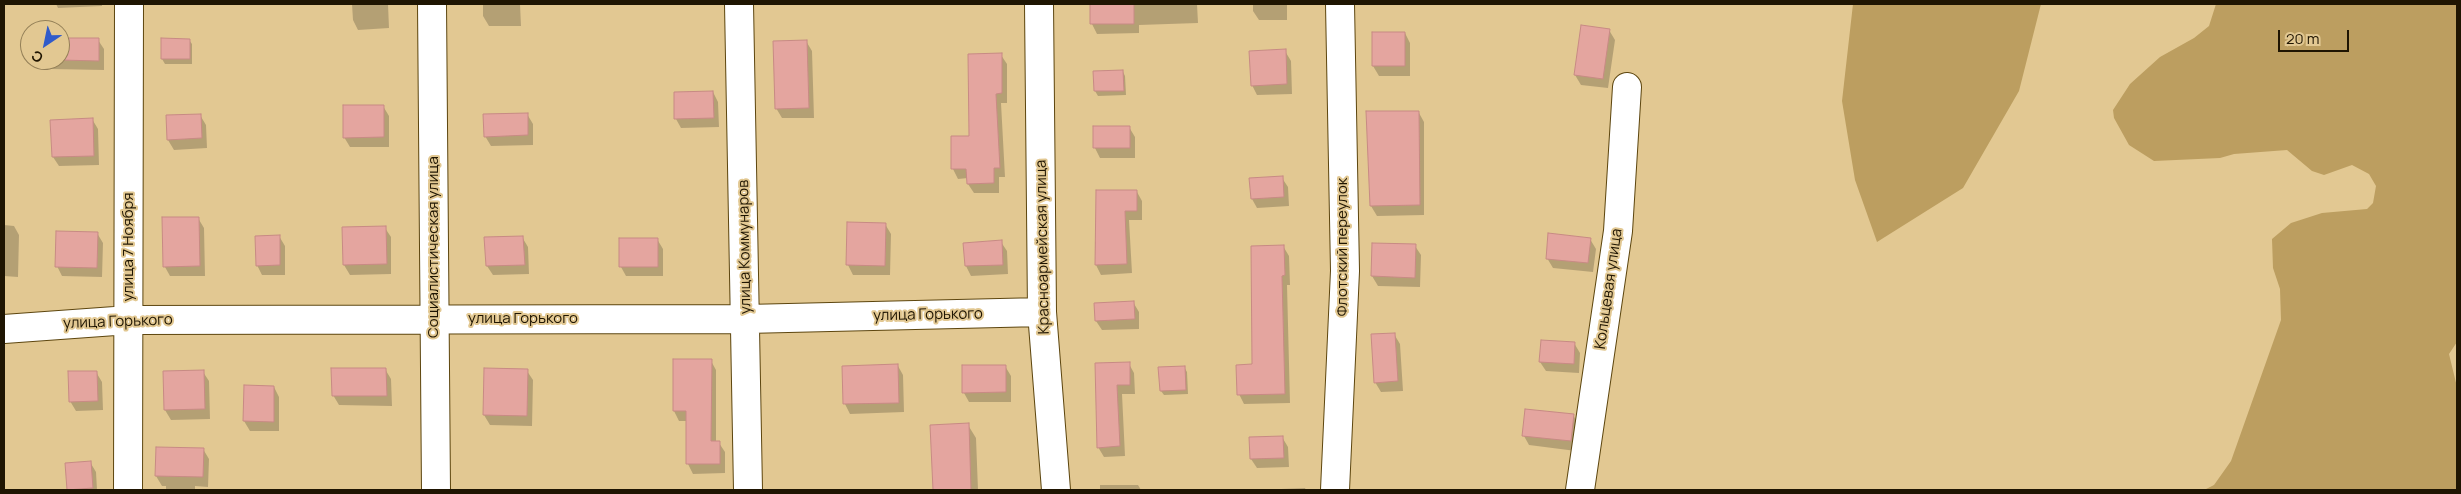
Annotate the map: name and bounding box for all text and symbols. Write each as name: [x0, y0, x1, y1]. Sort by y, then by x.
north arrow: [20, 20, 70, 70]
scale bar: [2281, 20, 2352, 52]
text: 20 m: [2286, 28, 2319, 49]
text: С: [27, 46, 46, 68]
street label: Социалистическая улица: [425, 156, 443, 338]
street label: Красноармейская улица: [1032, 159, 1054, 335]
street label: Флотский переулок: [1334, 178, 1352, 316]
street label: улица Коммунаров: [735, 180, 755, 314]
street label: улица 7 Ноября: [120, 192, 138, 302]
street label: Кольцевая улица: [1592, 228, 1626, 350]
street label: улица Горького: [873, 305, 983, 325]
street label: улица Горького: [468, 310, 578, 328]
street label: улица Горького: [63, 311, 173, 333]

